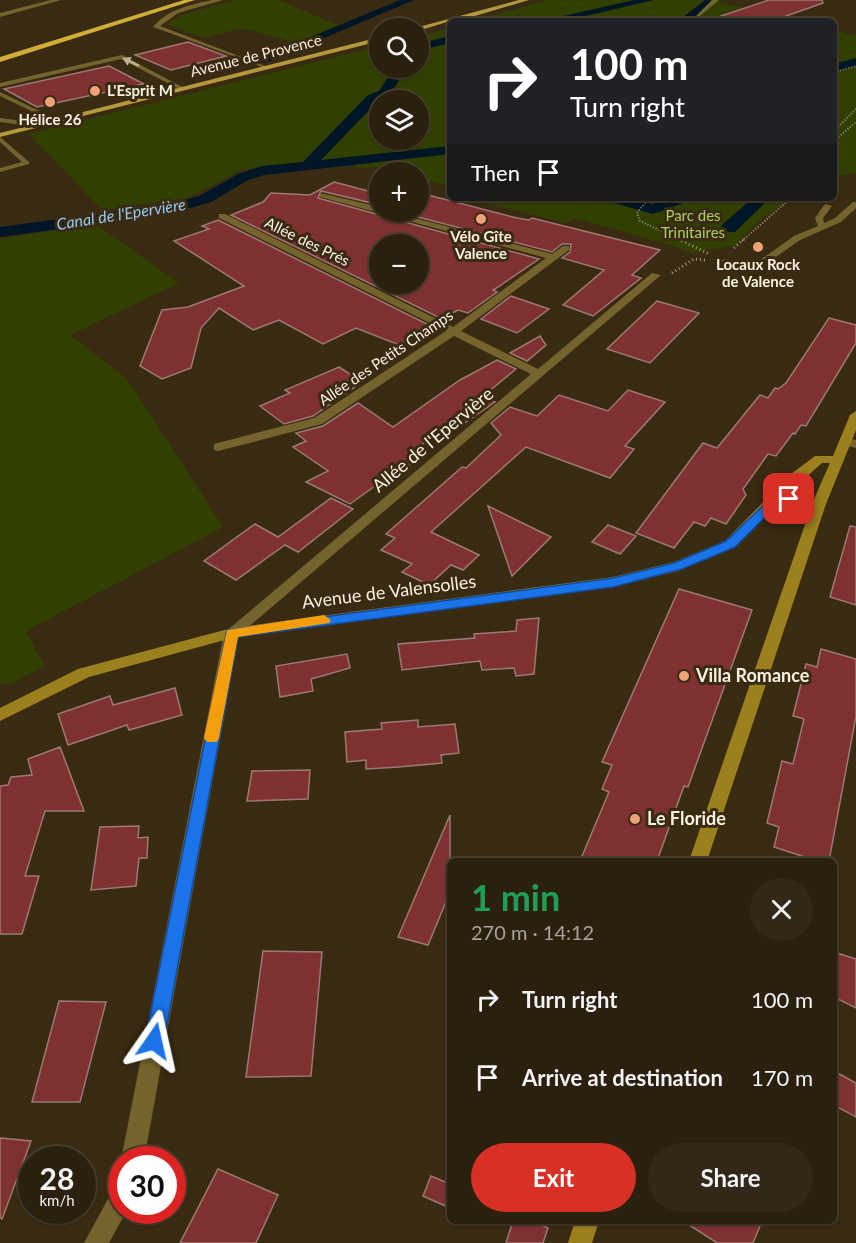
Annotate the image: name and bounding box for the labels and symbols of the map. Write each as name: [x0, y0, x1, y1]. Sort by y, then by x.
street label: Avenue de Provence: [188, 30, 323, 80]
one-way arrow: [123, 57, 140, 66]
place label: L'Esprit M: [107, 81, 173, 99]
marker: L'Esprit M: [88, 84, 102, 98]
marker: Hélice 26: [43, 95, 57, 109]
place label: Hélice 26: [18, 110, 82, 128]
water label: Canal de l'Epervière: [55, 194, 187, 233]
park label: Parc des Trinitaires: [661, 206, 725, 241]
marker: Vélo Gîte Valence: [474, 212, 488, 226]
street label: Allée des Prés: [262, 213, 353, 269]
place label: Vélo Gîte Valence: [449, 227, 512, 262]
marker: Locaux Rock de Valence: [751, 240, 765, 254]
place label: Locaux Rock de Valence: [716, 255, 801, 290]
street label: Allée des Petits Champs: [315, 306, 456, 409]
street label: Allée de l'Epervière: [367, 382, 497, 496]
pin: [763, 473, 814, 524]
street label: Avenue de Valensolles: [301, 569, 477, 613]
place label: Villa Romance: [695, 664, 810, 686]
marker: Villa Romance: [677, 669, 691, 683]
place label: Le Floride: [647, 807, 726, 829]
marker: Le Floride: [628, 812, 642, 826]
position arrow: [122, 1009, 186, 1073]
speed limit sign: 30: [108, 1146, 186, 1224]

